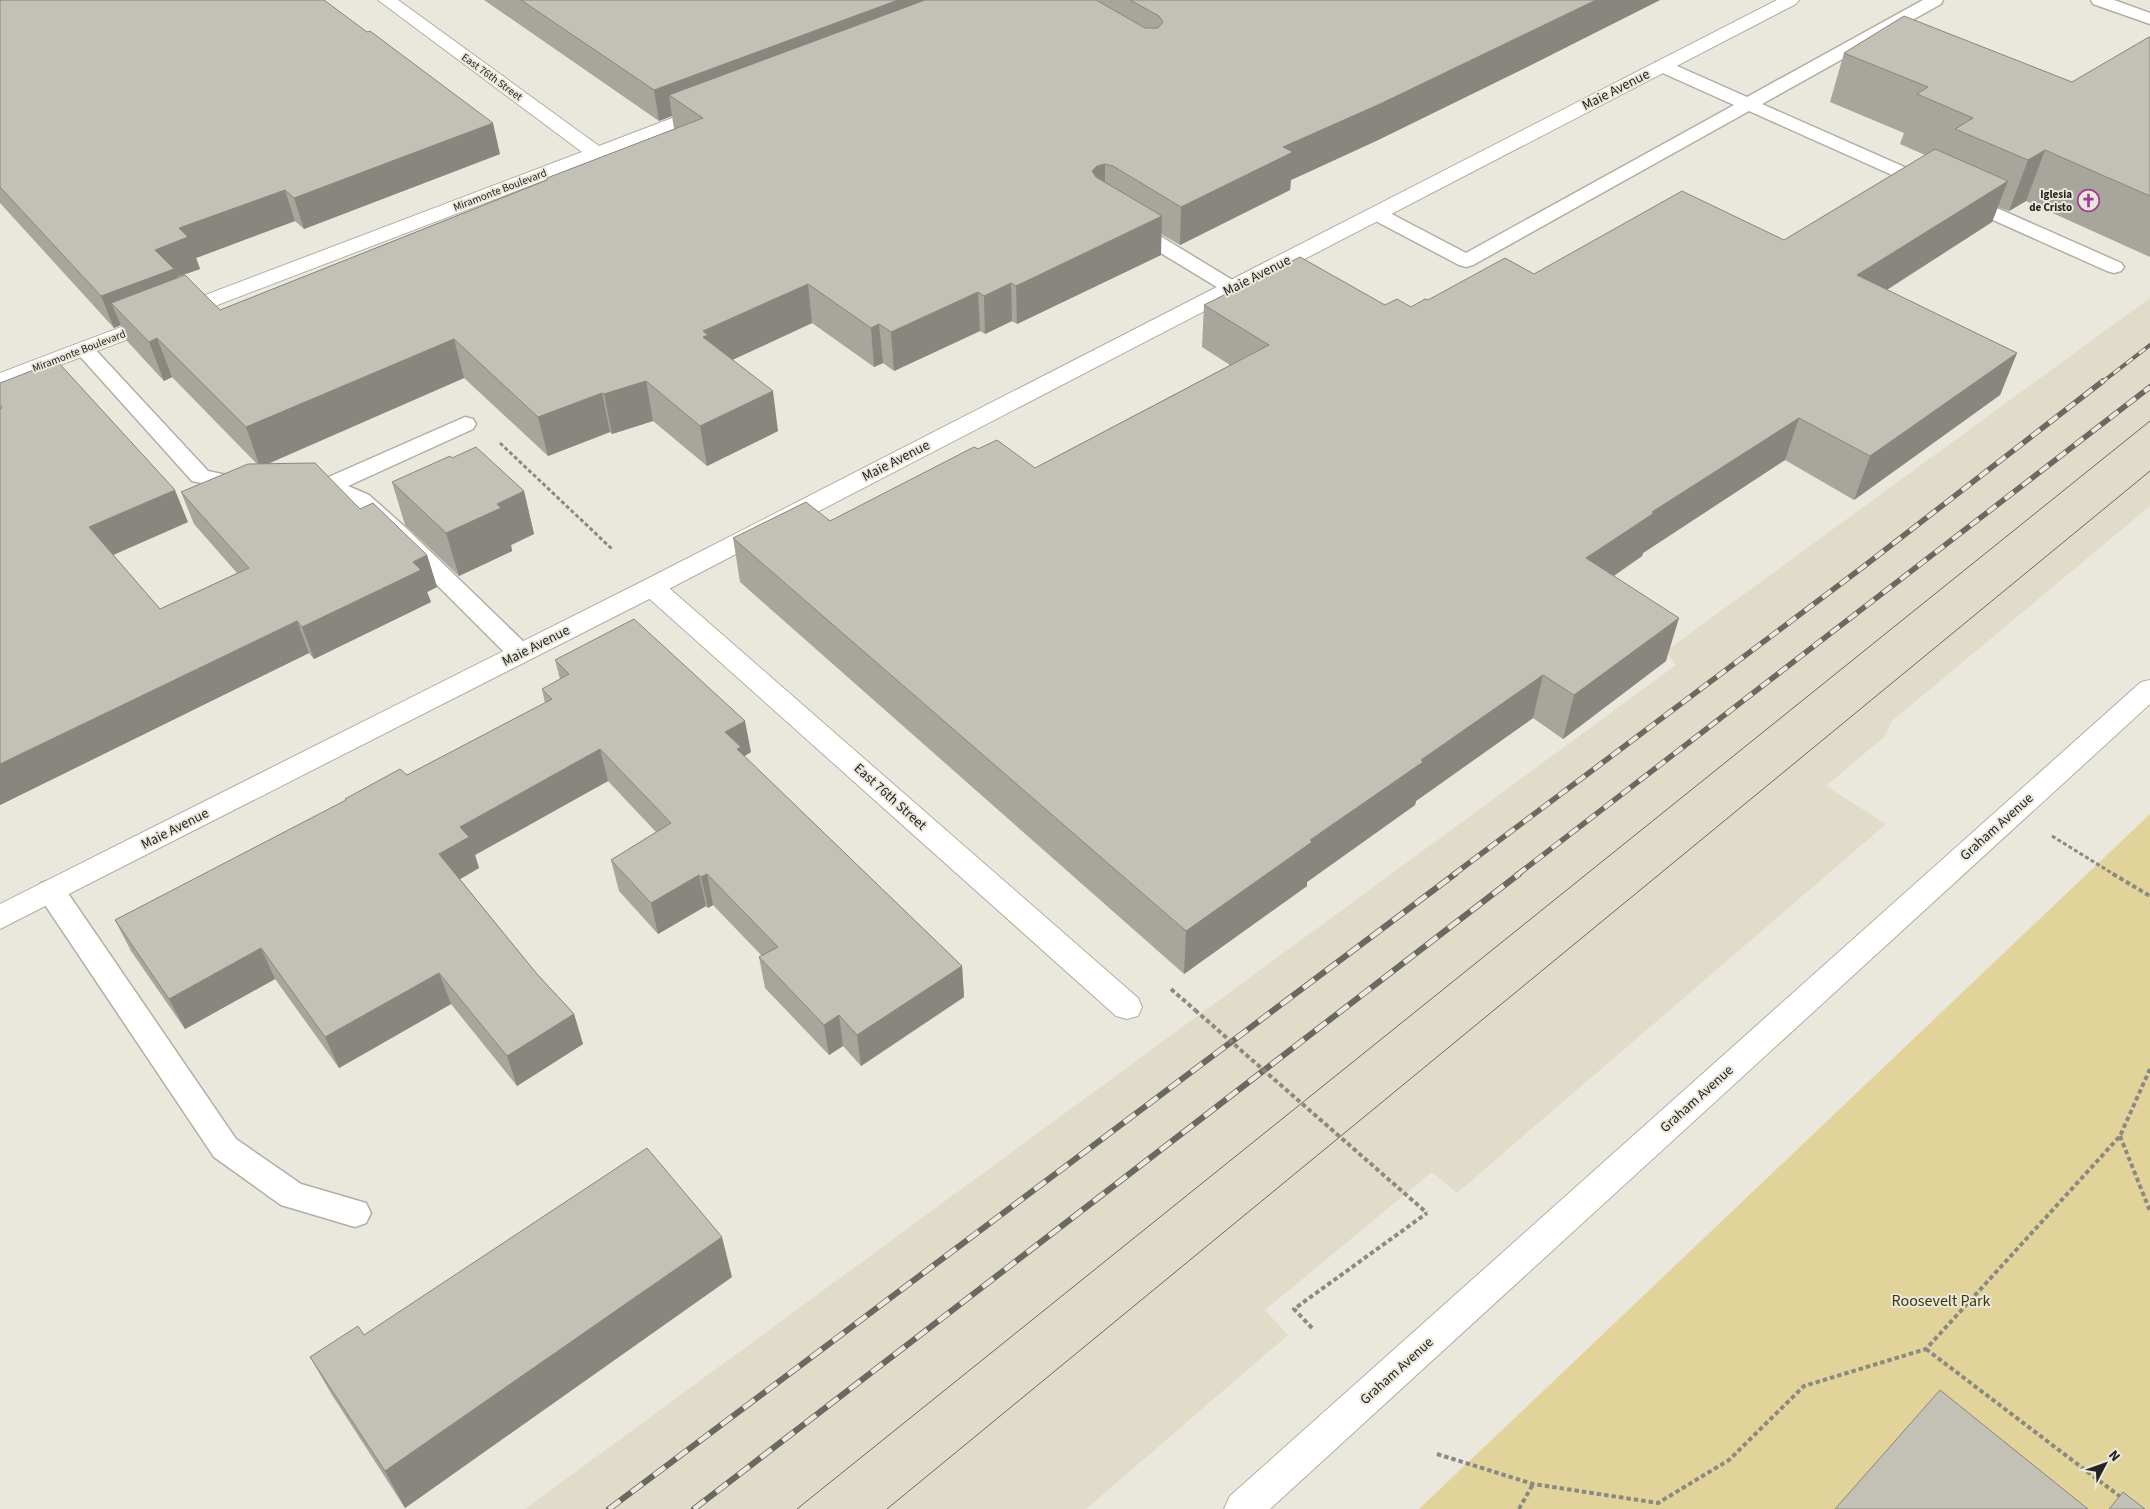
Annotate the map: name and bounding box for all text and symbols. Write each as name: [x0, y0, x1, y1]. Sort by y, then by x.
street label: East 76th Street: [458, 50, 526, 104]
street label: Maie Avenue: [1579, 64, 1653, 116]
street label: Miramonte Boulevard: [451, 165, 549, 215]
place label: Iglesia de Cristo: [2029, 187, 2072, 215]
church icon: Iglesia de Cristo: [2076, 188, 2100, 212]
street label: Maie Avenue: [1220, 250, 1294, 302]
street label: Miramonte Boulevard: [30, 326, 128, 376]
street label: Maie Avenue: [859, 435, 933, 487]
street label: Maie Avenue: [499, 620, 573, 672]
street label: East 76th Street: [849, 759, 931, 835]
street label: Graham Avenue: [1956, 789, 2038, 865]
street label: Maie Avenue: [138, 803, 212, 855]
street label: Graham Avenue: [1656, 1061, 1738, 1137]
park label: Roosevelt Park: [1892, 1290, 1991, 1312]
street label: Graham Avenue: [1356, 1333, 1438, 1409]
north arrow: [2080, 1439, 2130, 1489]
text: N: [2103, 1446, 2125, 1466]

